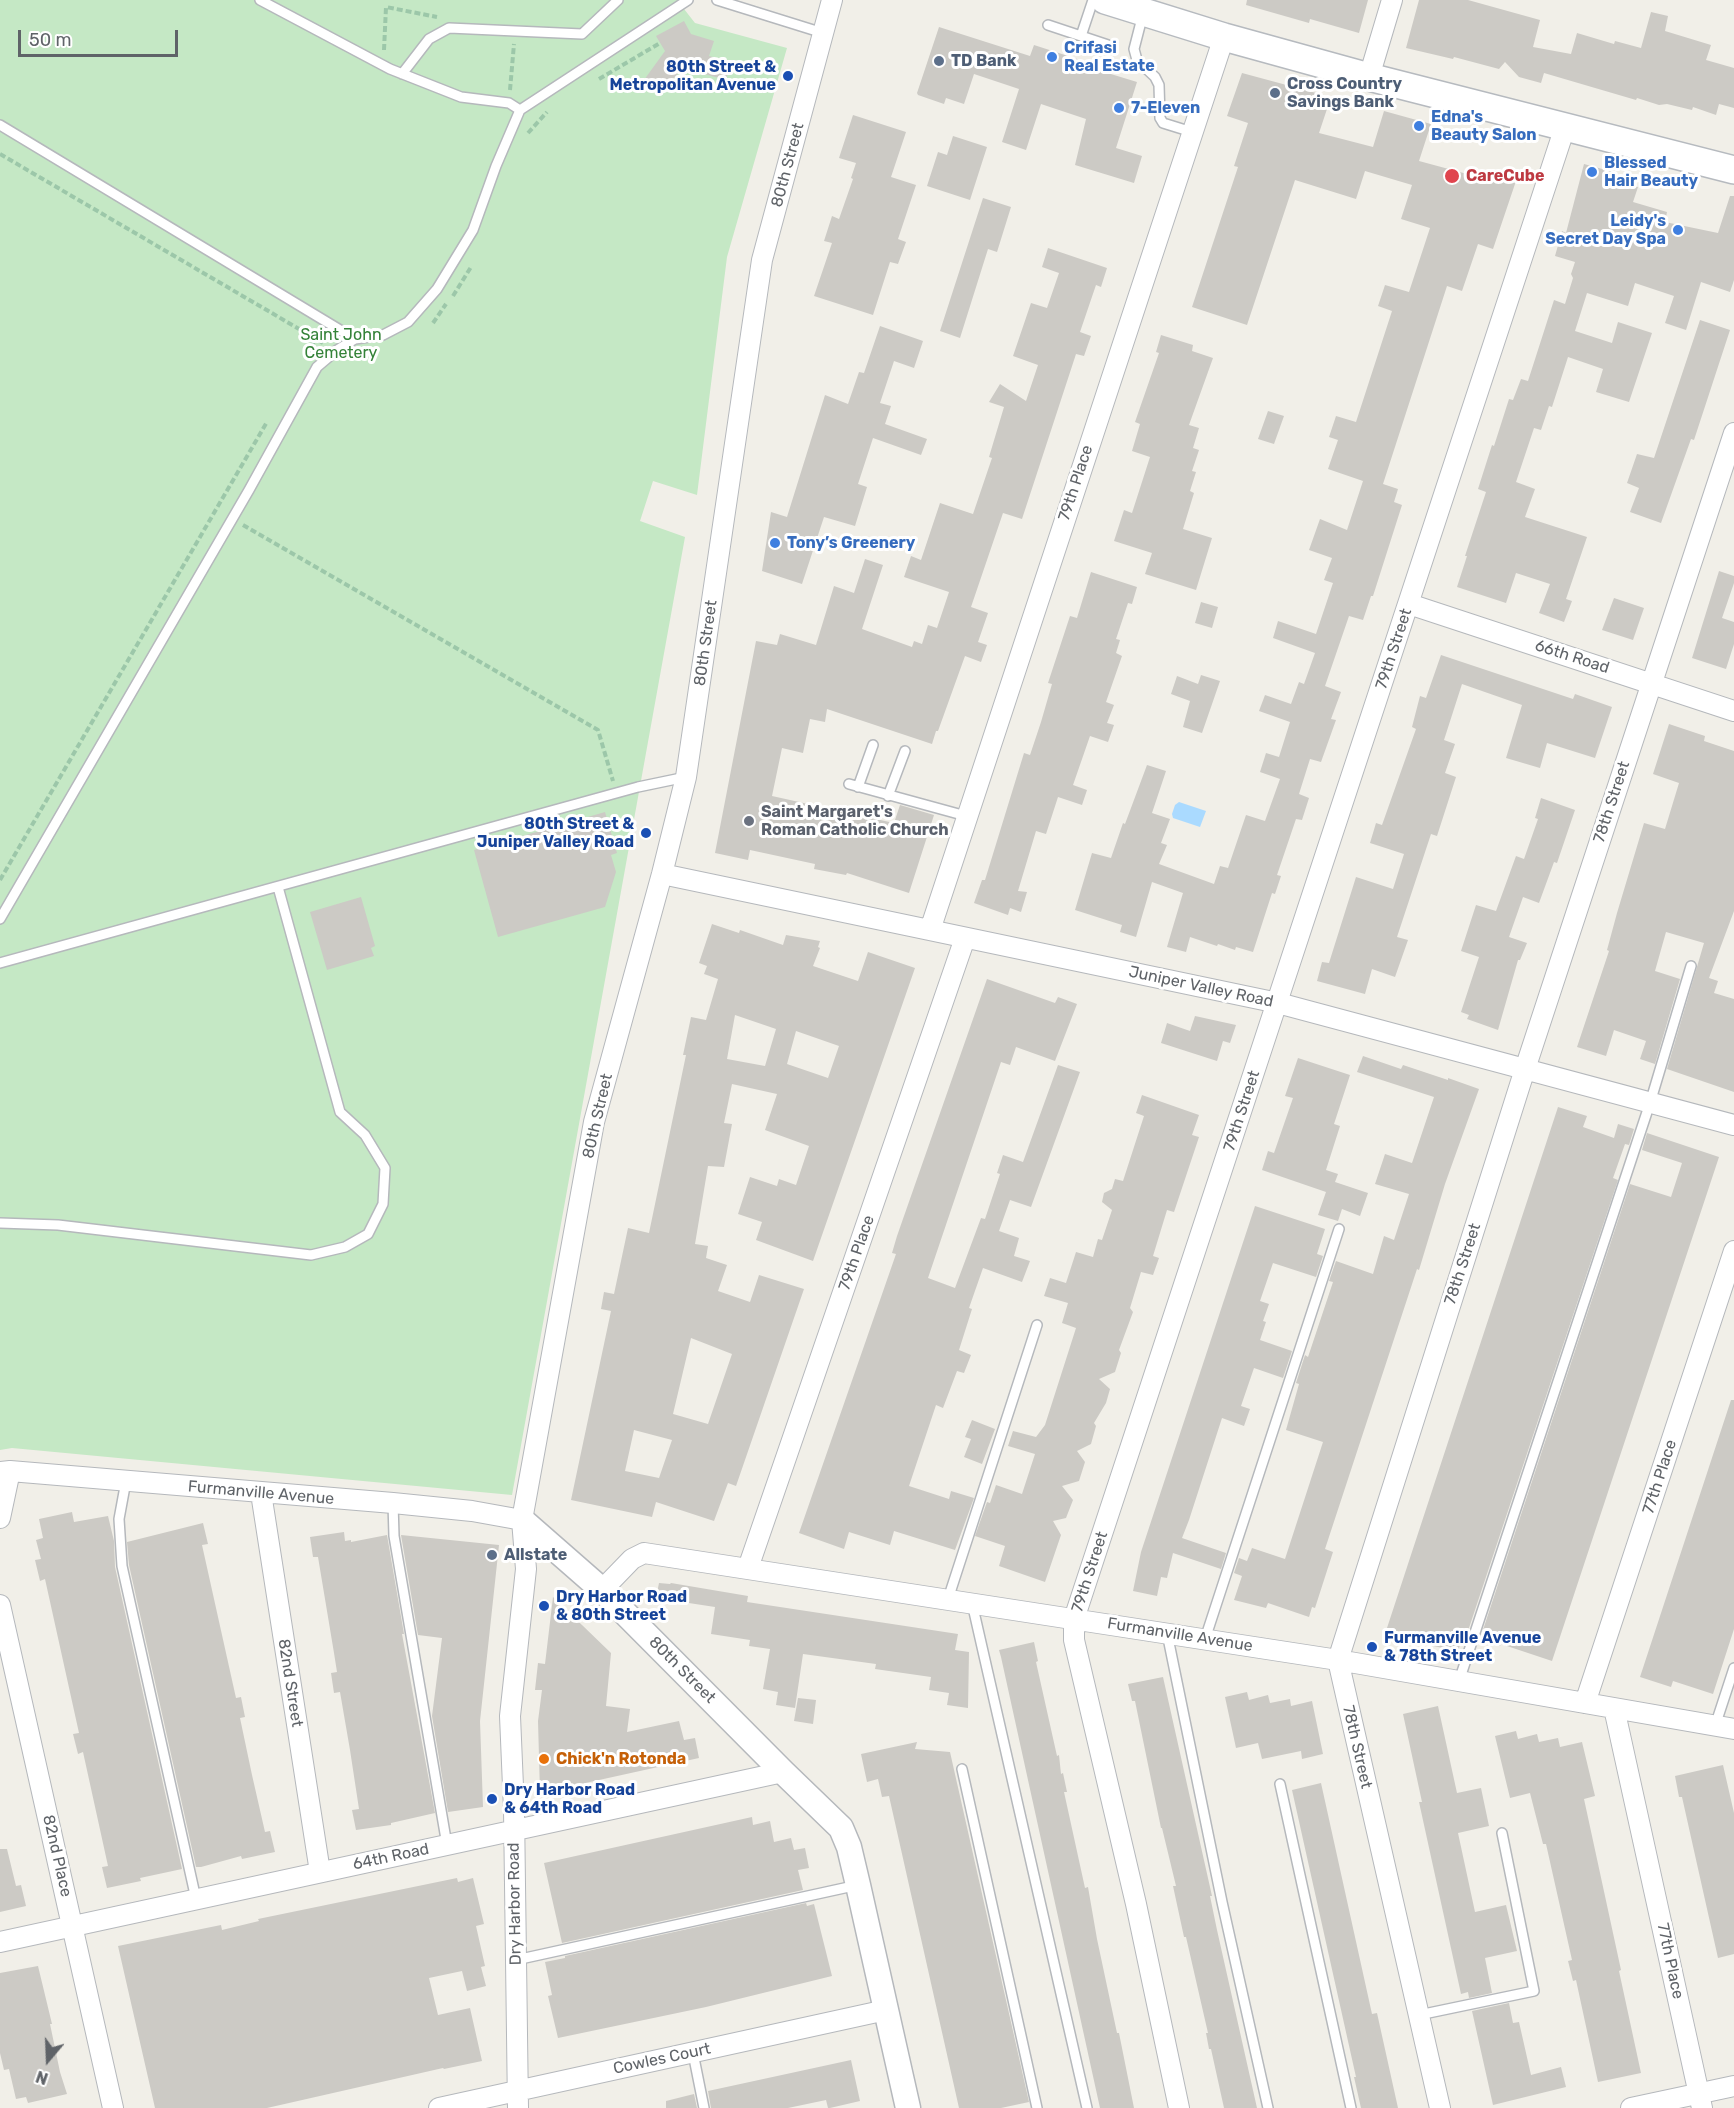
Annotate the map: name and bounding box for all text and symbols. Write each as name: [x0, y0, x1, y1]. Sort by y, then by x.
scale bar: [21, 18, 182, 56]
text: 50 m: [29, 29, 72, 51]
place label: Crifasi Real Estate: [1064, 38, 1155, 76]
marker: Crifasi Real Estate: [1045, 50, 1059, 64]
place label: TD Bank: [951, 51, 1016, 71]
marker: TD Bank: [932, 54, 946, 68]
place label: 80th Street & Metropolitan Avenue: [610, 57, 776, 95]
marker: 80th Street & Metropolitan Avenue: [781, 69, 795, 83]
place label: Cross Country Savings Bank: [1287, 74, 1402, 112]
marker: Cross Country Savings Bank: [1268, 86, 1282, 100]
place label: 7-Eleven: [1131, 98, 1200, 118]
marker: 7-Eleven: [1112, 101, 1126, 115]
place label: Edna's Beauty Salon: [1431, 107, 1537, 145]
marker: Edna's Beauty Salon: [1412, 119, 1426, 133]
street label: 80th Street: [768, 121, 808, 209]
place label: Blessed Hair Beauty: [1604, 153, 1698, 191]
marker: Blessed Hair Beauty: [1585, 165, 1599, 179]
place label: CareCube: [1466, 166, 1544, 186]
marker: CareCube: [1443, 167, 1461, 185]
place label: Leidy's Secret Day Spa: [1545, 211, 1666, 249]
marker: Leidy's Secret Day Spa: [1671, 223, 1685, 237]
park label: Saint John Cemetery: [300, 325, 382, 363]
street label: 79th Place: [1055, 443, 1097, 523]
place label: Tony’s Greenery: [787, 533, 915, 553]
marker: Tony’s Greenery: [768, 536, 782, 550]
street label: 80th Street: [690, 599, 722, 687]
street label: 79th Street: [1372, 606, 1416, 692]
street label: 66th Road: [1532, 636, 1612, 678]
street label: 78th Street: [1590, 759, 1634, 845]
place label: Saint Margaret's Roman Catholic Church: [761, 802, 949, 840]
place label: 80th Street & Juniper Valley Road: [477, 814, 634, 852]
marker: Saint Margaret's Roman Catholic Church: [742, 814, 756, 828]
marker: 80th Street & Juniper Valley Road: [639, 826, 653, 840]
street label: Juniper Valley Road: [1127, 962, 1275, 1012]
street label: 79th Street: [1220, 1068, 1264, 1154]
street label: 80th Street: [579, 1072, 617, 1160]
street label: 79th Place: [835, 1213, 879, 1293]
street label: 78th Street: [1441, 1221, 1485, 1307]
street label: 77th Place: [1639, 1437, 1681, 1517]
street label: Furmanville Avenue: [187, 1477, 335, 1509]
street label: 79th Street: [1068, 1529, 1112, 1615]
place label: Allstate: [504, 1545, 567, 1565]
marker: Allstate: [485, 1548, 499, 1562]
place label: Dry Harbor Road & 80th Street: [556, 1587, 687, 1625]
marker: Dry Harbor Road & 80th Street: [537, 1599, 551, 1613]
street label: Furmanville Avenue: [1106, 1614, 1254, 1656]
place label: Furmanville Avenue & 78th Street: [1384, 1628, 1541, 1666]
street label: 80th Street: [645, 1633, 719, 1707]
street label: 82nd Street: [274, 1638, 306, 1728]
marker: Furmanville Avenue & 78th Street: [1365, 1640, 1379, 1654]
street label: 78th Street: [1338, 1704, 1376, 1790]
place label: Chick'n Rotonda: [556, 1749, 686, 1769]
marker: Chick'n Rotonda: [537, 1752, 551, 1766]
place label: Dry Harbor Road & 64th Road: [504, 1780, 635, 1818]
marker: Dry Harbor Road & 64th Road: [485, 1792, 499, 1806]
street label: 82nd Place: [38, 1813, 76, 1899]
street label: 64th Road: [351, 1840, 431, 1874]
street label: Dry Harbor Road: [504, 1842, 526, 1966]
street label: 77th Place: [1653, 1921, 1687, 2001]
north arrow: [18, 2030, 78, 2090]
street label: Cowles Court: [611, 2039, 713, 2079]
text: N: [33, 2067, 51, 2088]

